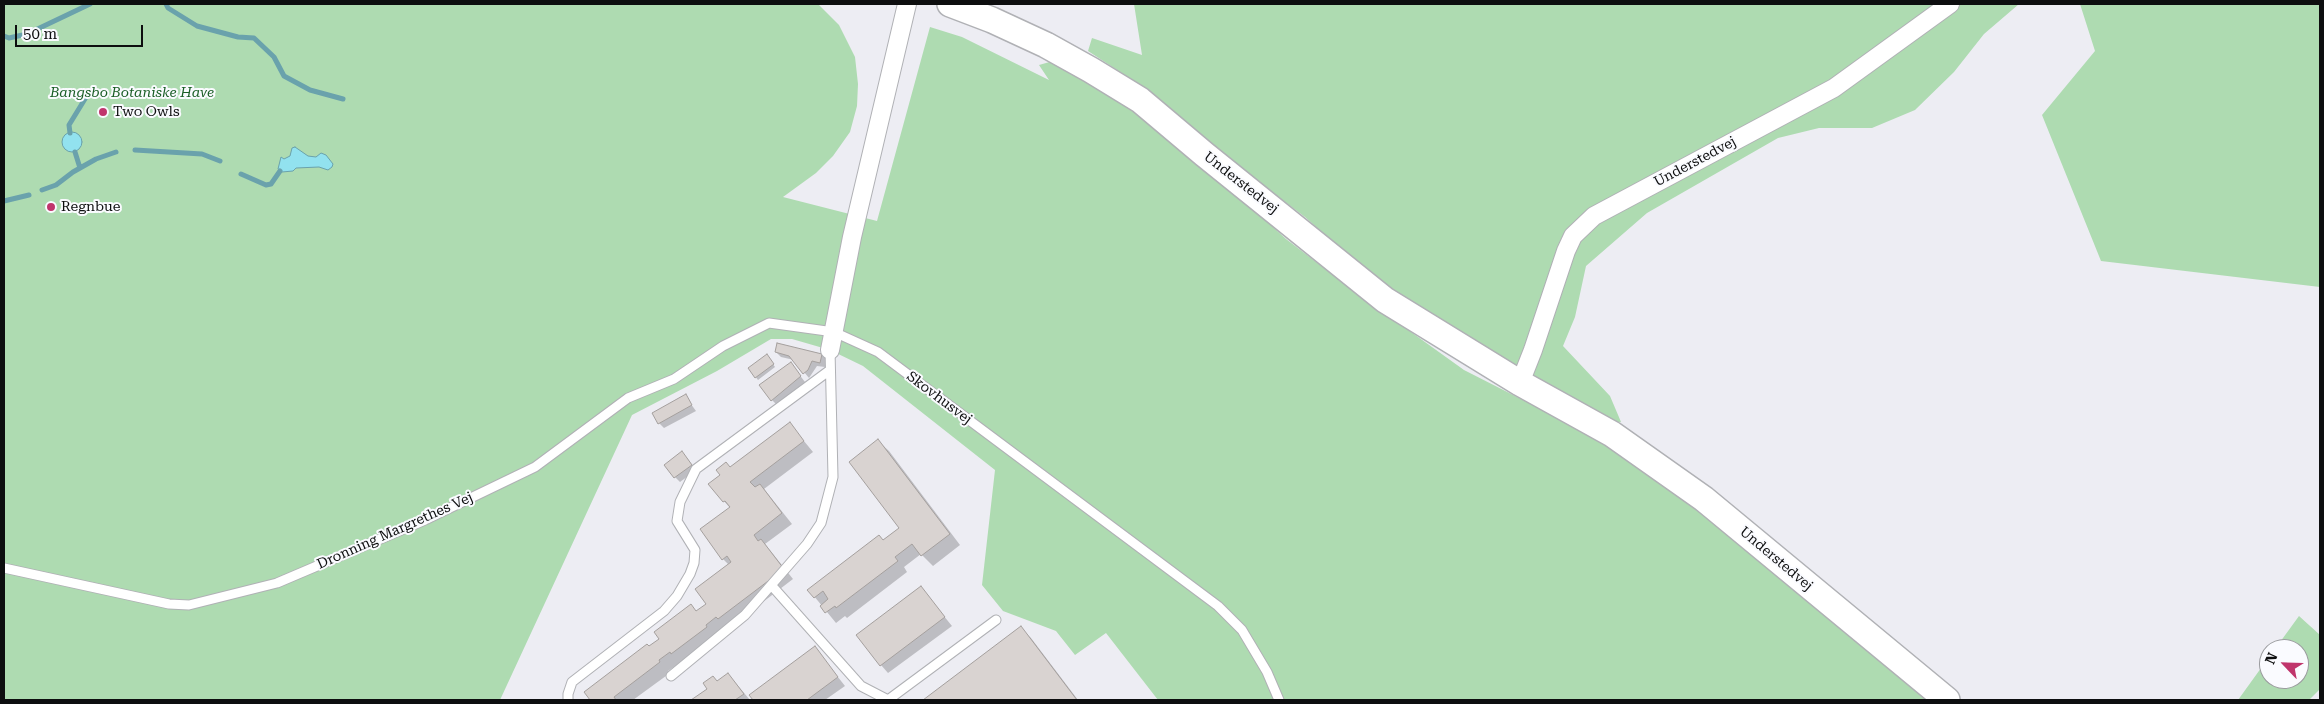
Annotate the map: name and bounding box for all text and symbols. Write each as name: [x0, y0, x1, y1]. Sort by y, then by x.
scale bar: [18, 15, 145, 47]
text: 50 m: [23, 25, 57, 43]
park label: Bangsbo Botaniske Have: [50, 85, 214, 101]
place label: Two Owls: [113, 104, 180, 120]
marker: Two Owls: [97, 106, 109, 118]
street label: Understedvej: [1651, 133, 1739, 191]
street label: Understedvej: [1200, 149, 1282, 217]
place label: Regnbue: [61, 199, 120, 215]
marker: Regnbue: [45, 201, 57, 213]
street label: Skovhusvej: [903, 368, 975, 428]
street label: Dronning Margrethes Vej: [315, 489, 475, 573]
street label: Understedvej: [1736, 523, 1816, 595]
north arrow: [2259, 639, 2309, 689]
text: N: [2262, 650, 2281, 666]

